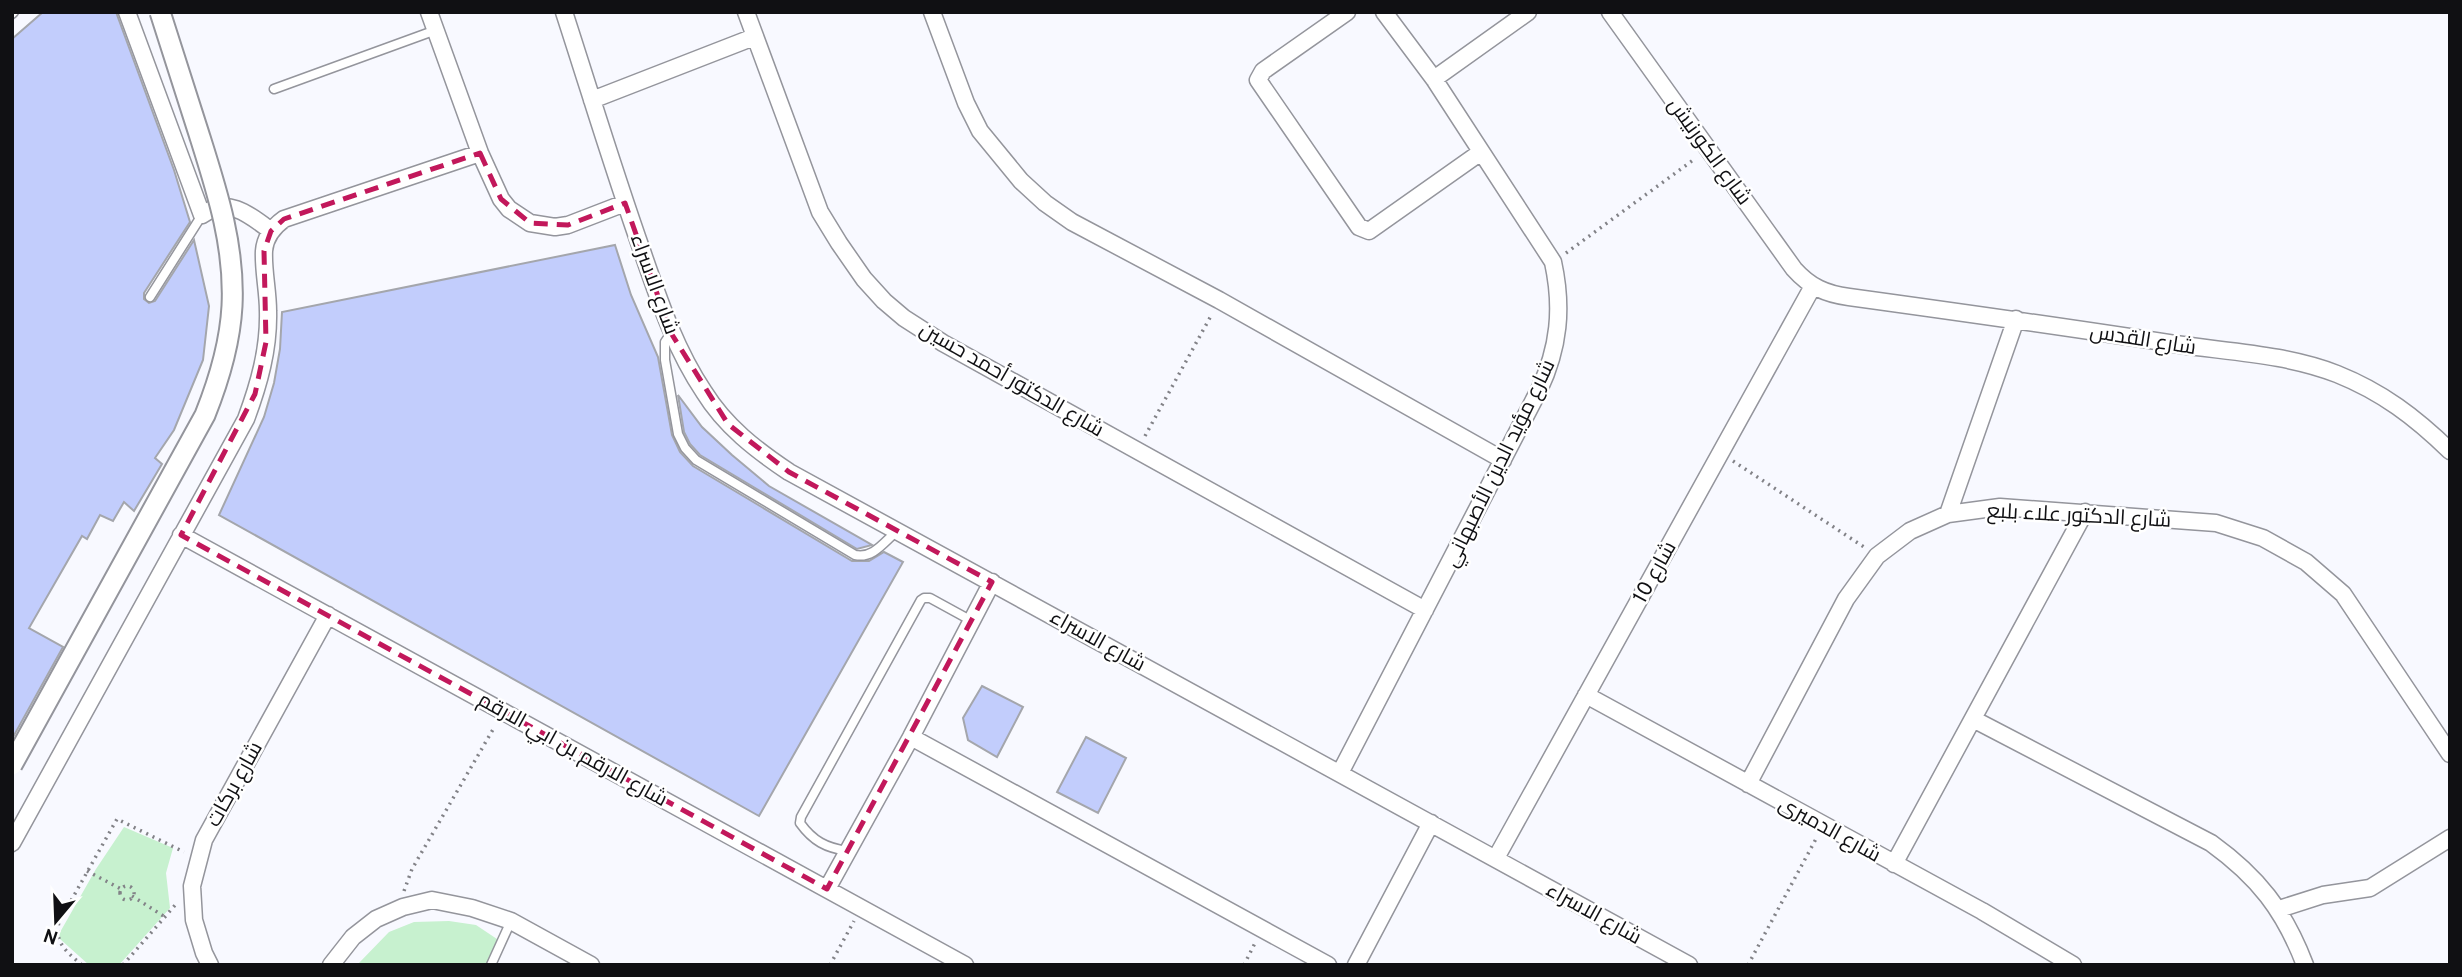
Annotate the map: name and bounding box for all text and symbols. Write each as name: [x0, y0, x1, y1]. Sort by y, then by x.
street label: شارع الكورنيش: [1661, 93, 1757, 211]
street label: شارع الاسراء: [623, 230, 684, 339]
street label: شارع الدكتور أحمد حسين: [914, 316, 1109, 444]
street label: شارع القدس: [2088, 319, 2198, 362]
street label: شارع مؤيد الدين الأصبهاني: [1438, 355, 1563, 572]
street label: شارع الدكتور علاء بلبع: [1986, 498, 2172, 535]
street label: شارع 10: [1627, 537, 1683, 609]
street label: شارع الاسراء: [1045, 604, 1150, 679]
street label: شارع الارقم بن ابي الارقم: [472, 687, 672, 815]
street label: شارع بركات: [201, 737, 270, 832]
street label: شارع الدميرى: [1773, 791, 1885, 870]
street label: شارع الاسراء: [1541, 877, 1646, 952]
north arrow: [21, 886, 91, 956]
text: N: [41, 922, 61, 949]

